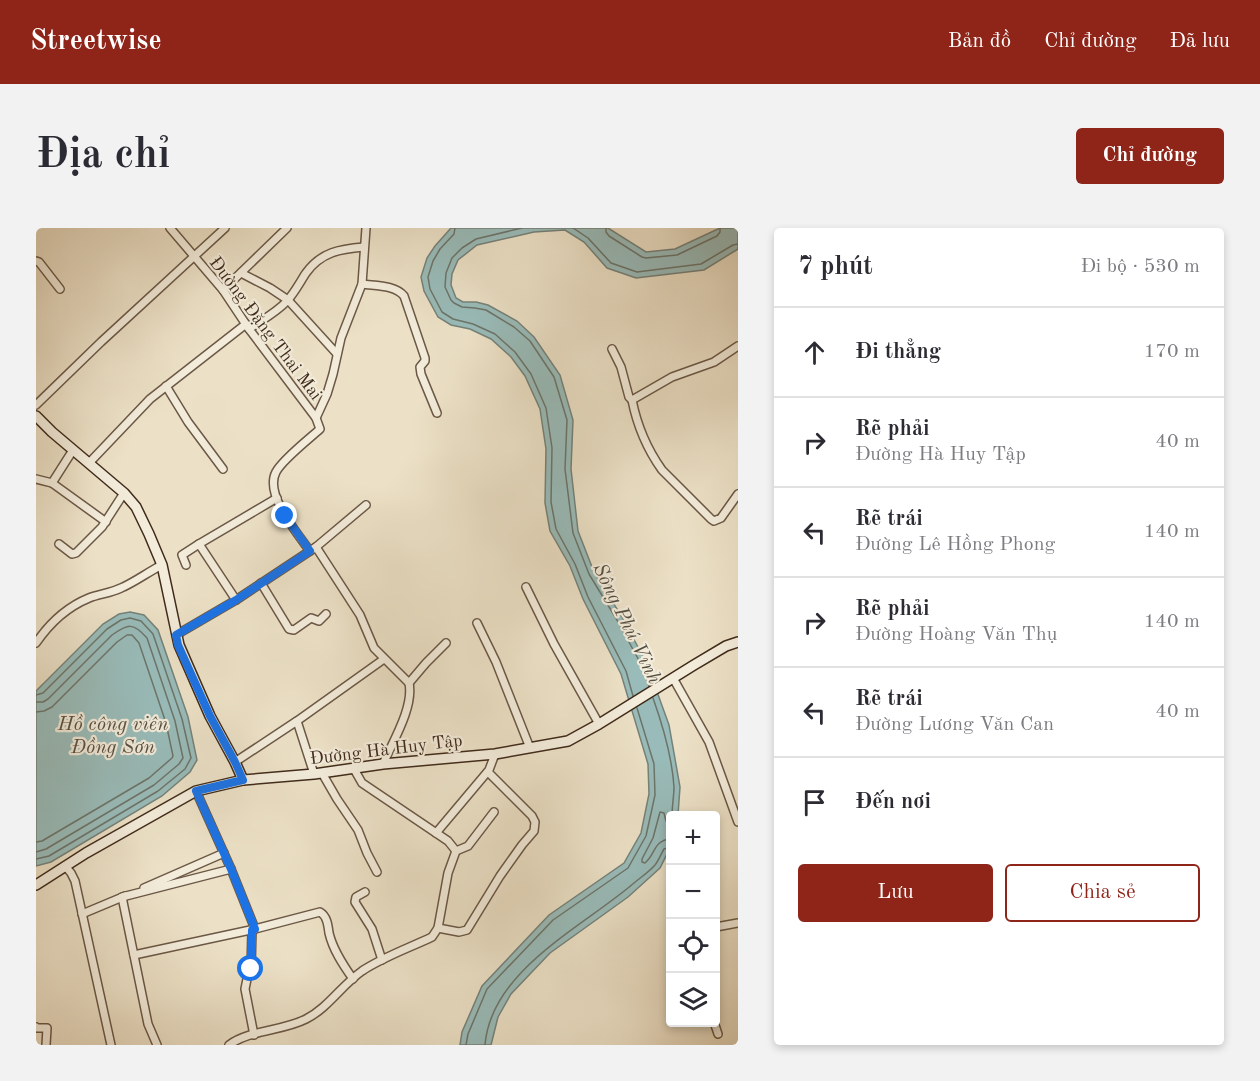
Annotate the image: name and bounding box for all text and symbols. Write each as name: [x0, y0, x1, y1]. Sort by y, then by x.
text: Streetwise: [30, 28, 162, 56]
text: Bản đồ: [948, 31, 1011, 52]
text: Chỉ đường: [1044, 31, 1137, 52]
text: Đã lưu: [1170, 31, 1230, 52]
button: Chỉ đường: [1076, 128, 1224, 184]
text: Địa chỉ: [36, 135, 170, 177]
street label: Đường Đặng Thai Mai: [206, 254, 325, 404]
text: 7 phút: [798, 254, 873, 280]
text: Đi bộ · 530 m: [1080, 257, 1200, 277]
icon: ahead: [798, 336, 831, 369]
text: Đi thẳng: [855, 341, 941, 363]
text: 170 m: [1144, 342, 1200, 362]
text: Rẽ phải: [855, 418, 930, 440]
icon: right: [798, 426, 831, 459]
text: 40 m: [1155, 432, 1200, 452]
text: Đường Hà Huy Tập: [855, 445, 1026, 465]
route end: [271, 502, 297, 528]
text: Rẽ trái: [855, 508, 923, 530]
icon: left: [798, 516, 831, 549]
text: 140 m: [1144, 522, 1200, 542]
text: Đường Lê Hồng Phong: [855, 535, 1055, 555]
water label: Sông Phú Vinh: [588, 560, 664, 687]
text: Rẽ phải: [855, 598, 930, 620]
icon: right: [798, 606, 831, 639]
text: 140 m: [1144, 612, 1200, 632]
text: Đường Hoàng Văn Thụ: [855, 625, 1057, 645]
text: Rẽ trái: [855, 688, 923, 710]
icon: left: [798, 696, 831, 729]
text: 40 m: [1155, 702, 1200, 722]
water label: Hồ công viên Đồng Sơn: [57, 714, 168, 758]
text: Đường Lương Văn Can: [855, 715, 1054, 735]
street label: Đường Hà Huy Tập: [309, 732, 464, 768]
icon: arrive: [798, 786, 831, 819]
text: Đến nơi: [855, 791, 931, 813]
map controls: [666, 811, 720, 1027]
button: +: [666, 811, 720, 865]
button: Lưu: [798, 864, 993, 922]
button: Chia sẻ: [1005, 864, 1200, 922]
button: −: [666, 865, 720, 919]
button: locate: [666, 919, 720, 973]
route start: [237, 955, 263, 981]
button: layers: [666, 973, 720, 1027]

